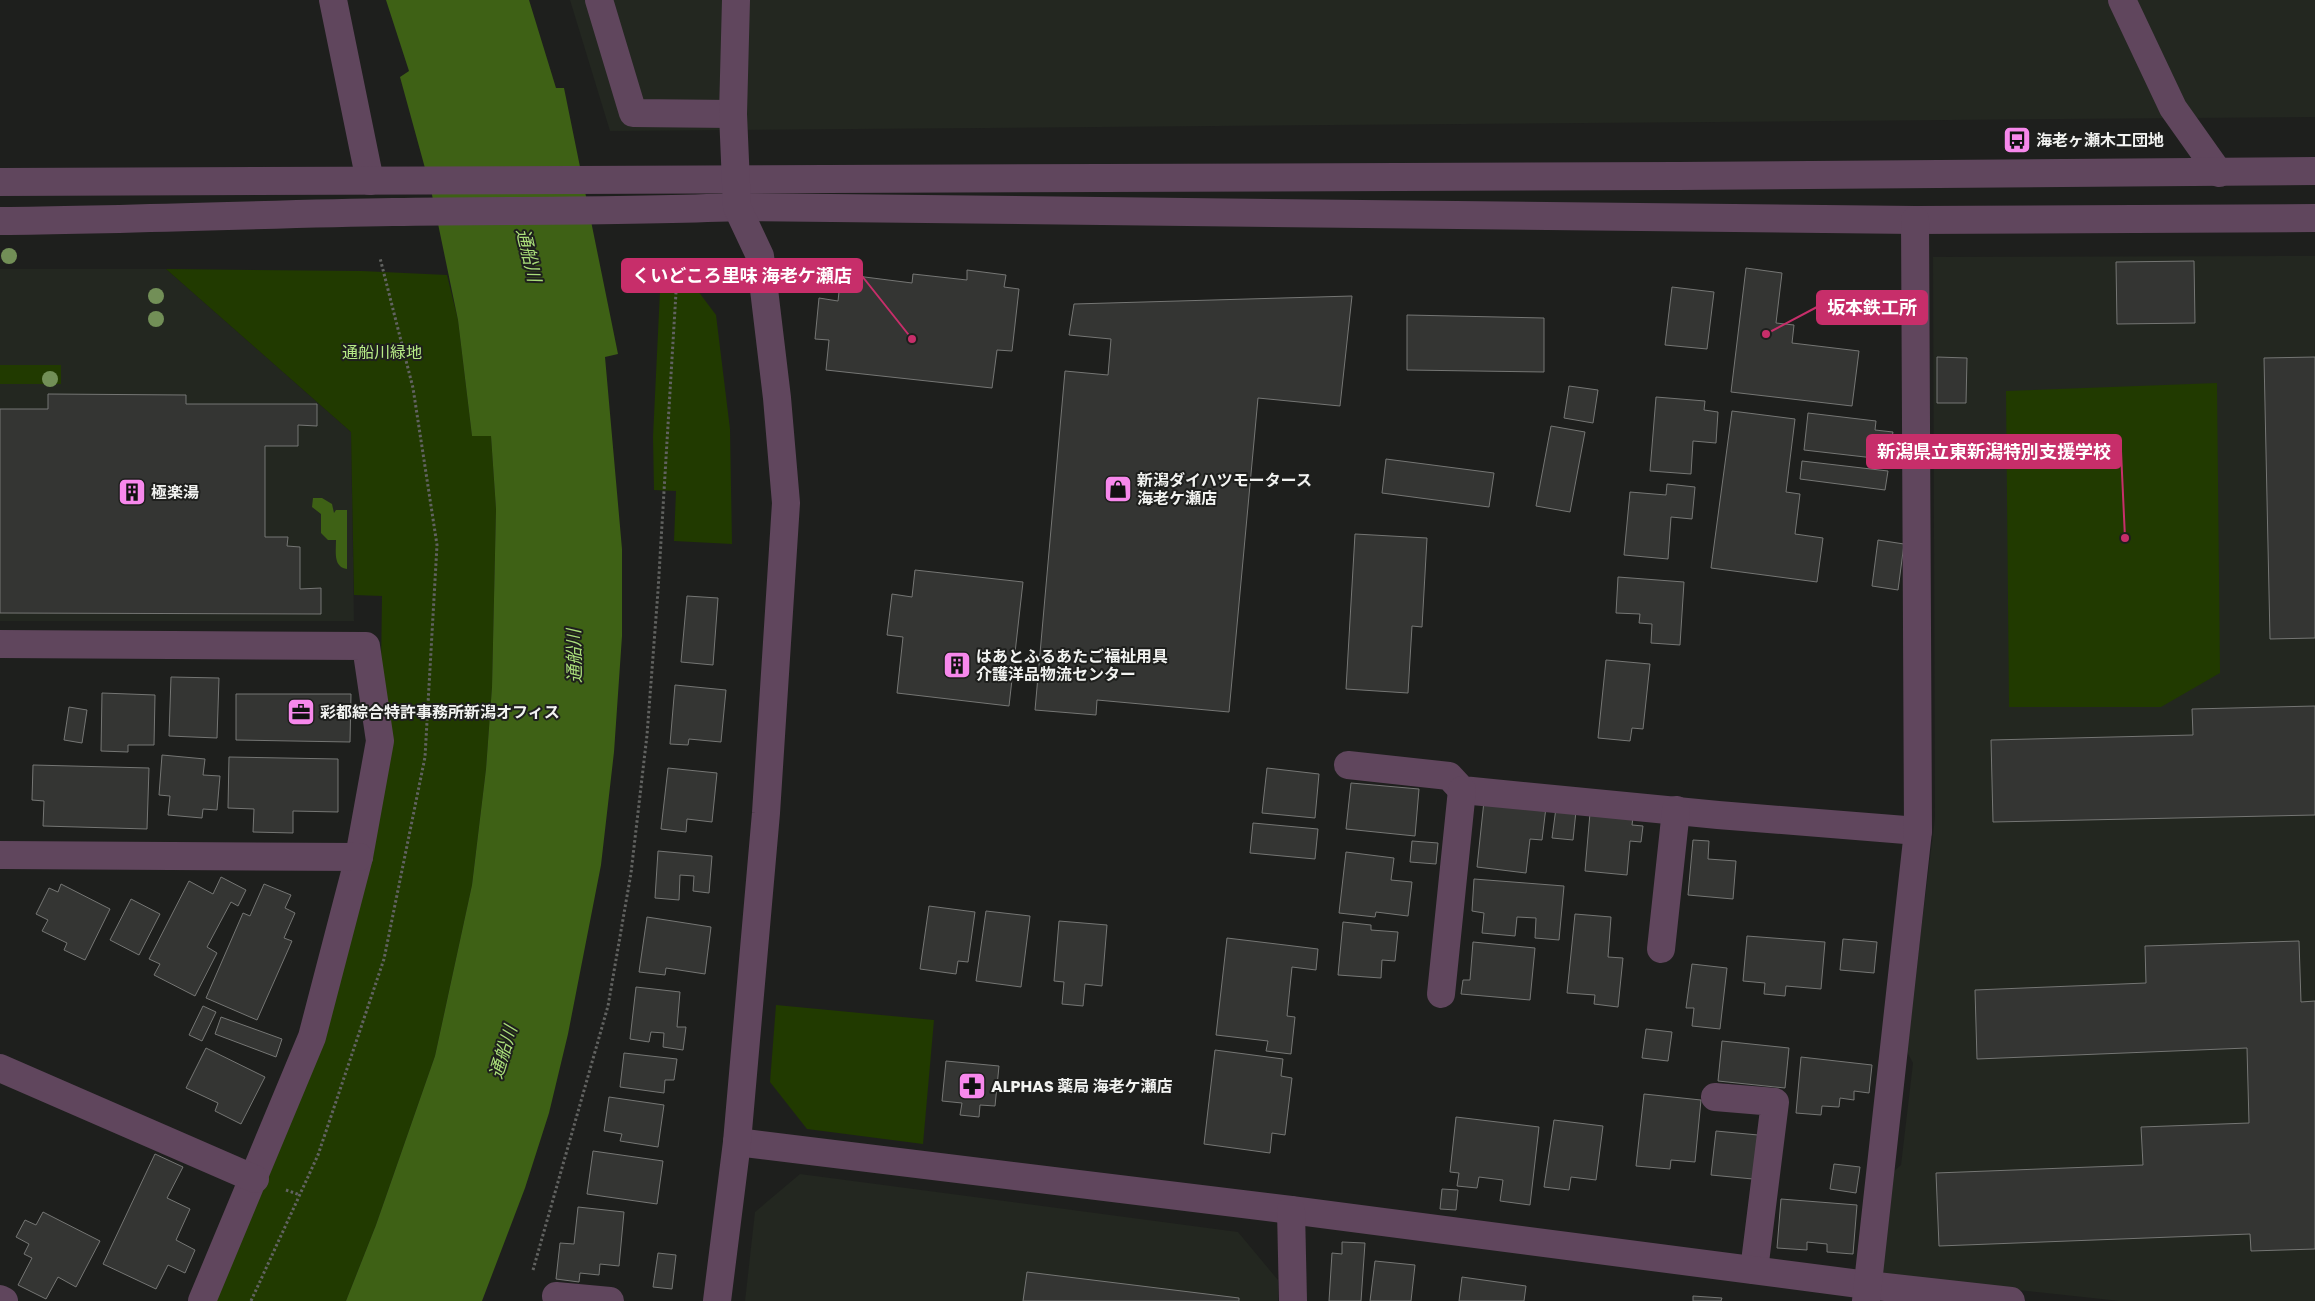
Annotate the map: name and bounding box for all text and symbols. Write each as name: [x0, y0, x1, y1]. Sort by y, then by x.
bus stop icon: 海老ヶ瀬木工団地: [2002, 125, 2032, 155]
place label: 海老ヶ瀬木工団地: [2036, 129, 2164, 152]
water label: 通船川: [511, 226, 548, 286]
callout: くいどころ里味 海老ケ瀬店: [622, 259, 862, 292]
text: くいどころ里味 海老ケ瀬店: [632, 263, 852, 288]
callout: 坂本鉄工所: [1817, 291, 1927, 324]
text: 坂本鉄工所: [1827, 295, 1917, 320]
park label: 通船川緑地: [342, 341, 422, 364]
callout: 新潟県立東新潟特別支援学校: [1867, 435, 2121, 468]
text: 新潟県立東新潟特別支援学校: [1877, 439, 2111, 464]
place label: 新潟ダイハツモータース 海老ケ瀬店: [1137, 469, 1312, 510]
shop icon: 新潟ダイハツモータース 海老ケ瀬店: [1103, 474, 1133, 504]
building icon: 極楽湯: [117, 477, 147, 507]
place label: 極楽湯: [151, 481, 199, 504]
water label: 通船川: [561, 627, 587, 683]
place label: はあとふるあたご福祉用具 介護洋品物流センター: [976, 645, 1168, 686]
building icon: はあとふるあたご福祉用具 介護洋品物流センター: [942, 650, 972, 680]
office icon: 彩都綜合特許事務所新潟オフィス: [286, 697, 316, 727]
place label: 彩都綜合特許事務所新潟オフィス: [320, 701, 560, 724]
water label: 通船川: [483, 1021, 523, 1081]
pharmacy icon: ALPHAS 薬局 海老ケ瀬店: [957, 1071, 987, 1101]
place label: ALPHAS 薬局 海老ケ瀬店: [991, 1075, 1173, 1098]

